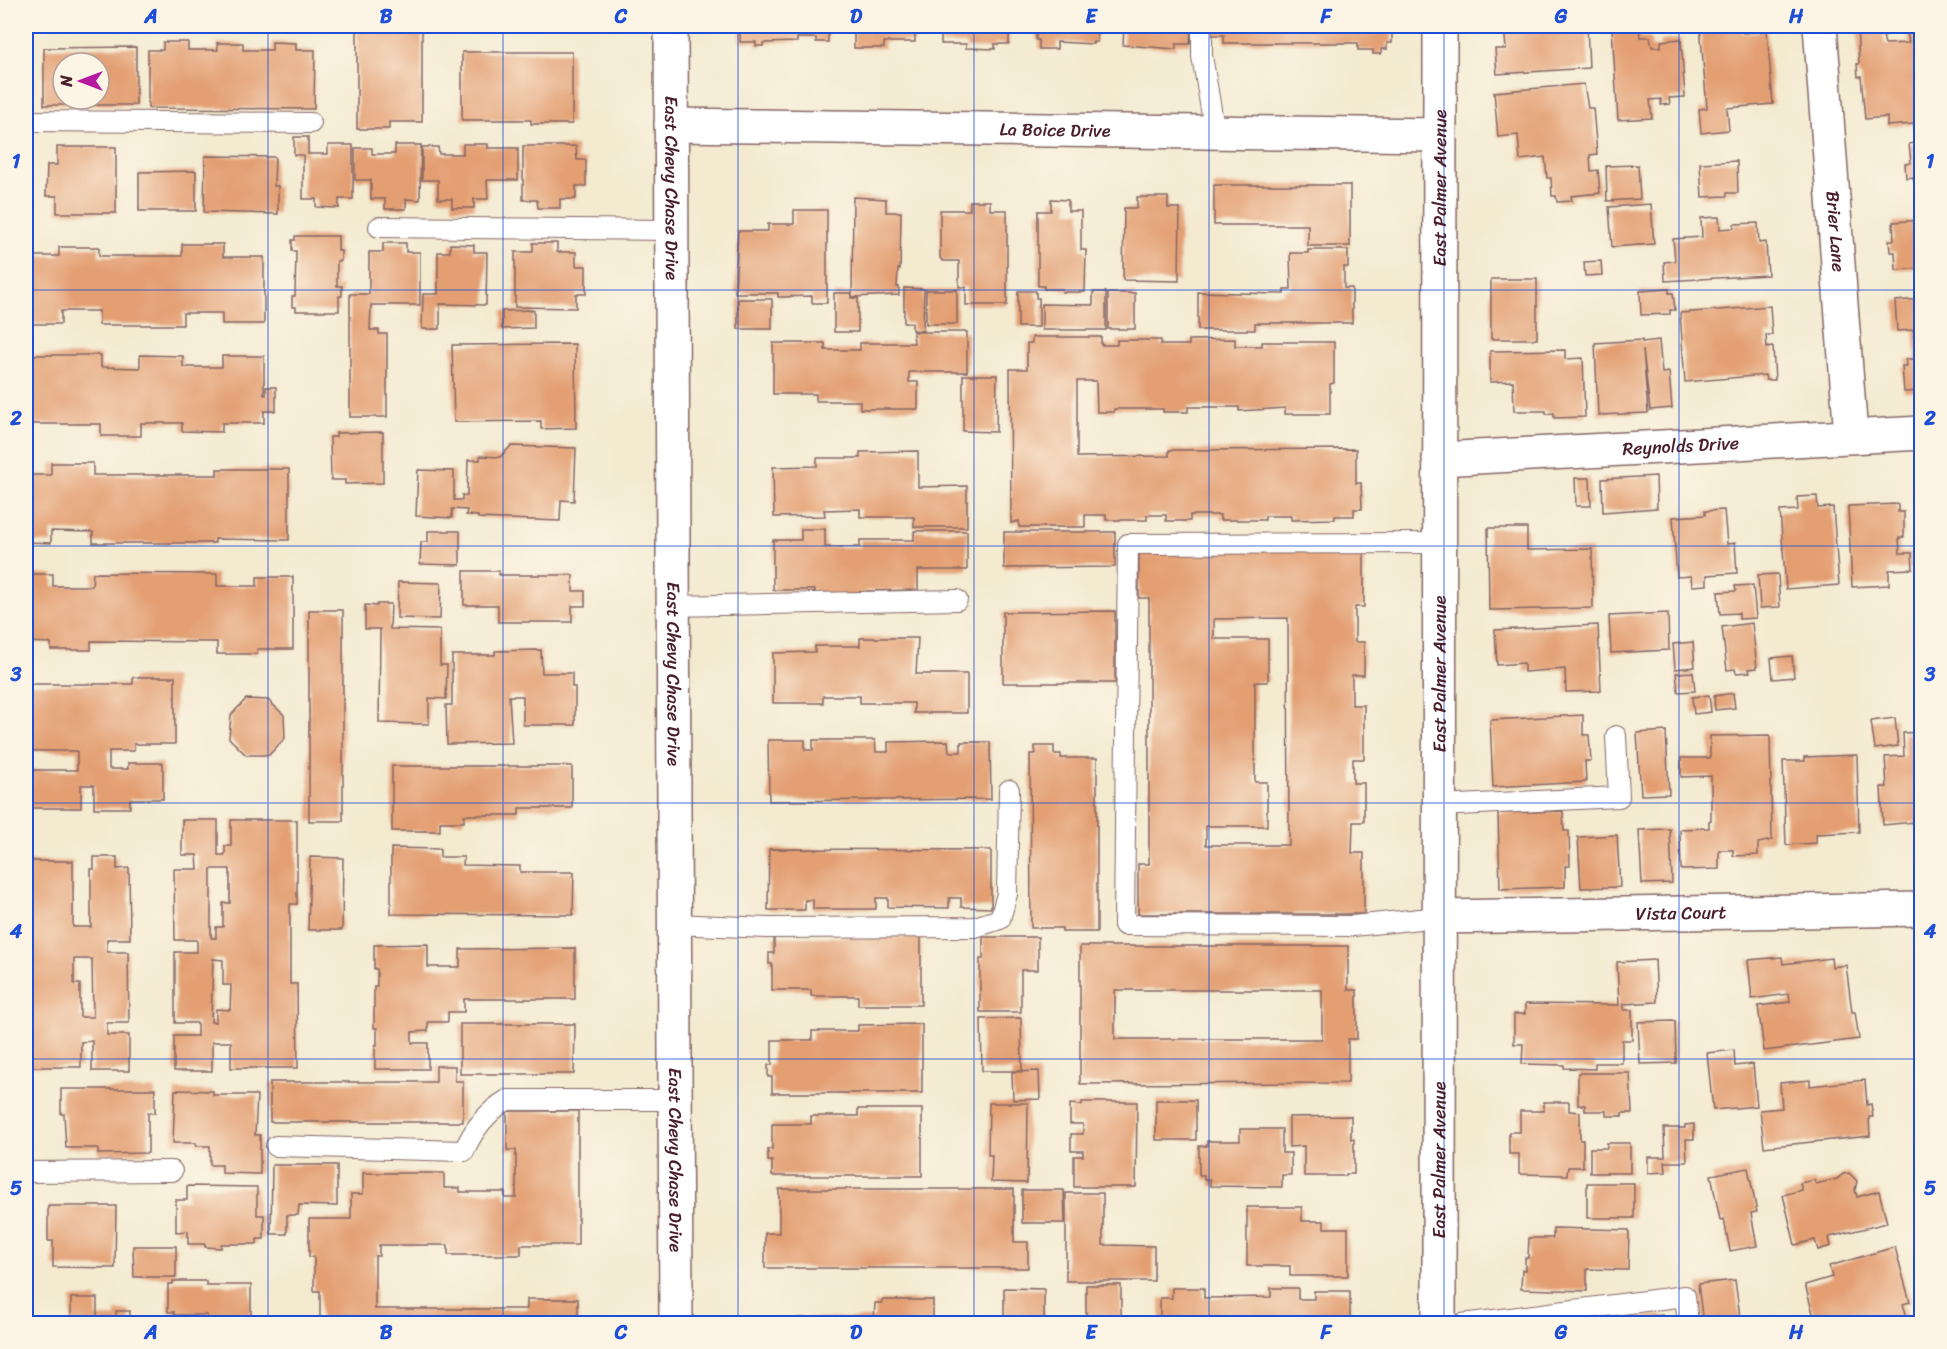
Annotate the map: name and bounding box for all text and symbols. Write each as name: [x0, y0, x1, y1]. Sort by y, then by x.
text: A: [143, 0, 158, 34]
text: B: [380, 0, 393, 34]
text: C: [614, 0, 628, 34]
text: D: [850, 0, 863, 34]
text: E: [1085, 0, 1098, 34]
text: F: [1320, 0, 1333, 34]
text: G: [1554, 0, 1568, 34]
text: H: [1788, 0, 1804, 34]
north arrow: [51, 51, 111, 111]
text: N: [52, 75, 81, 88]
street label: East Chevy Chase Drive: [655, 96, 688, 281]
street label: East Palmer Avenue: [1424, 109, 1456, 267]
street label: La Boice Drive: [999, 113, 1111, 147]
text: 1: [12, 144, 21, 179]
text: 1: [1926, 144, 1935, 179]
street label: Brier Lane: [1817, 190, 1855, 273]
text: 2: [9, 401, 22, 436]
text: 2: [1923, 401, 1936, 436]
street label: Reynolds Drive: [1621, 427, 1740, 465]
street label: East Chevy Chase Drive: [657, 582, 690, 767]
street label: East Palmer Avenue: [1423, 595, 1456, 753]
text: 3: [10, 657, 22, 692]
text: 3: [1924, 657, 1936, 692]
street label: Vista Court: [1635, 896, 1727, 930]
text: 4: [9, 914, 23, 949]
text: 4: [1923, 914, 1937, 949]
street label: East Chevy Chase Drive: [659, 1068, 692, 1253]
street label: East Palmer Avenue: [1423, 1081, 1455, 1239]
text: 5: [10, 1171, 22, 1206]
text: 5: [1924, 1171, 1936, 1206]
text: A: [143, 1315, 158, 1349]
text: B: [380, 1315, 393, 1349]
text: C: [614, 1315, 628, 1349]
text: D: [850, 1315, 863, 1349]
text: E: [1085, 1315, 1098, 1349]
text: F: [1320, 1315, 1333, 1349]
text: G: [1554, 1315, 1568, 1349]
text: H: [1788, 1315, 1804, 1349]

